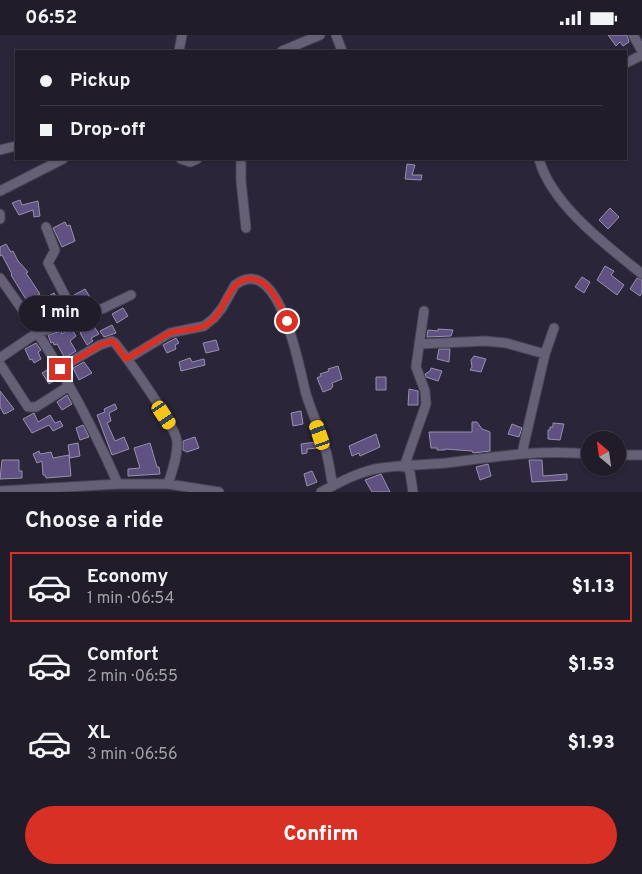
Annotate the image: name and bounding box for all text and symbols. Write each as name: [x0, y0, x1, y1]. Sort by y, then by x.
text: 06:52: [25, 6, 77, 30]
text: Pickup: [70, 69, 130, 93]
text: Drop-off: [70, 118, 145, 142]
callout: 1 min: [19, 297, 101, 331]
text: 1 min: [40, 303, 80, 323]
route start: [276, 310, 298, 332]
route end: [49, 358, 71, 380]
car: [149, 398, 178, 432]
car: [308, 418, 331, 452]
north arrow: [581, 431, 626, 476]
map controls: [581, 431, 626, 476]
text: Choose a ride: [25, 508, 163, 535]
icon: car: [27, 565, 72, 610]
text: Economy: [87, 565, 168, 589]
text: $1.13: [572, 575, 615, 599]
text: 1 min · 06:54: [87, 589, 175, 609]
icon: car: [27, 643, 72, 688]
text: Comfort: [87, 643, 159, 667]
text: $1.53: [568, 653, 615, 677]
text: 2 min · 06:55: [87, 667, 178, 687]
icon: car: [27, 721, 72, 766]
text: XL: [87, 721, 110, 745]
text: $1.93: [568, 731, 615, 755]
text: 3 min · 06:56: [87, 745, 177, 765]
button: Confirm: [25, 806, 617, 864]

